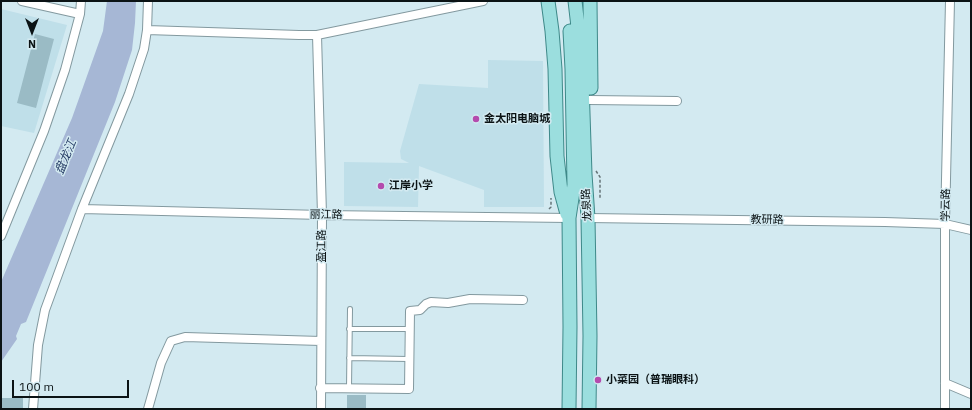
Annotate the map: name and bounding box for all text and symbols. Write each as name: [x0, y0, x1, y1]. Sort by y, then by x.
north arrow: [12, 12, 52, 52]
text: N: [28, 37, 36, 51]
place label: 金太阳电脑城: [484, 112, 550, 126]
marker: 金太阳电脑城: [471, 114, 481, 124]
water label: 盘龙江: [52, 138, 80, 176]
place label: 江岸小学: [389, 179, 433, 193]
marker: 江岸小学: [376, 181, 386, 191]
street label: 龙泉路: [579, 188, 595, 222]
street label: 学云路: [939, 188, 953, 222]
street label: 丽江路: [309, 208, 343, 222]
street label: 教研路: [750, 213, 784, 227]
street label: 盈江路: [315, 230, 329, 262]
scale bar: [14, 372, 131, 398]
place label: 小菜园（普瑞眼科）: [606, 373, 705, 387]
marker: 小菜园（普瑞眼科）: [593, 375, 603, 385]
text: 100 m: [19, 379, 54, 394]

